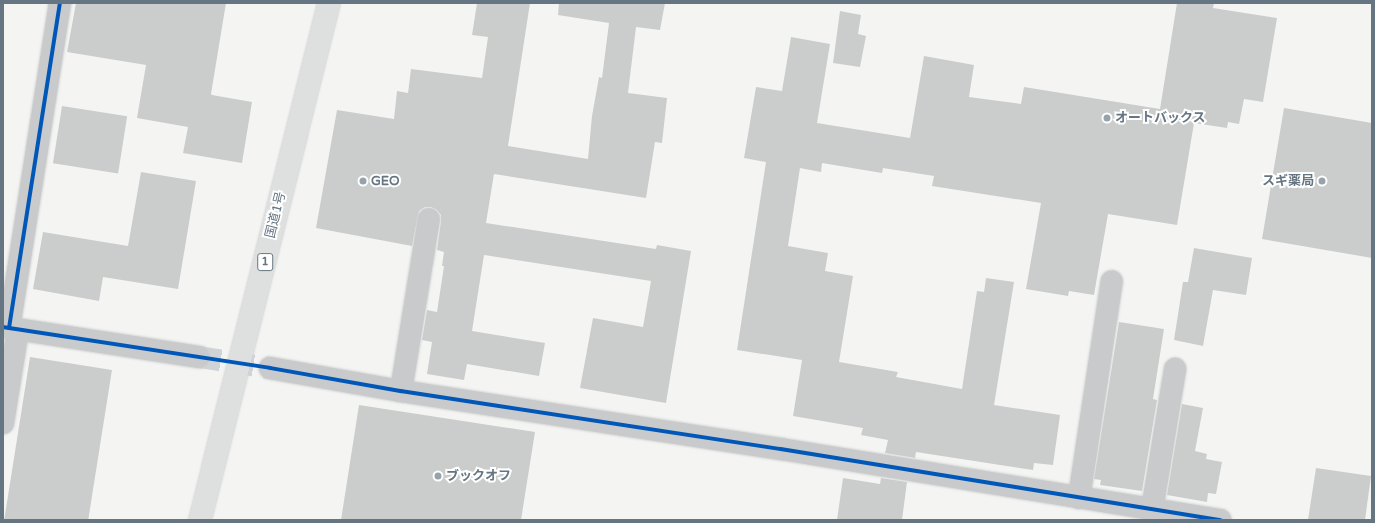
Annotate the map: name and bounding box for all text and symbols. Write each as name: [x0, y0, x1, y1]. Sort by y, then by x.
place label: オートバックス: [1115, 110, 1206, 126]
marker: オートバックス: [1102, 113, 1112, 123]
place label: GEO: [371, 173, 400, 189]
place label: スギ薬局: [1262, 173, 1314, 189]
marker: GEO: [358, 176, 368, 186]
marker: スギ薬局: [1317, 176, 1327, 186]
street label: 国道1号: [263, 190, 289, 240]
road number: 1: [257, 252, 273, 272]
place label: ブックオフ: [446, 468, 511, 484]
marker: ブックオフ: [433, 471, 443, 481]

